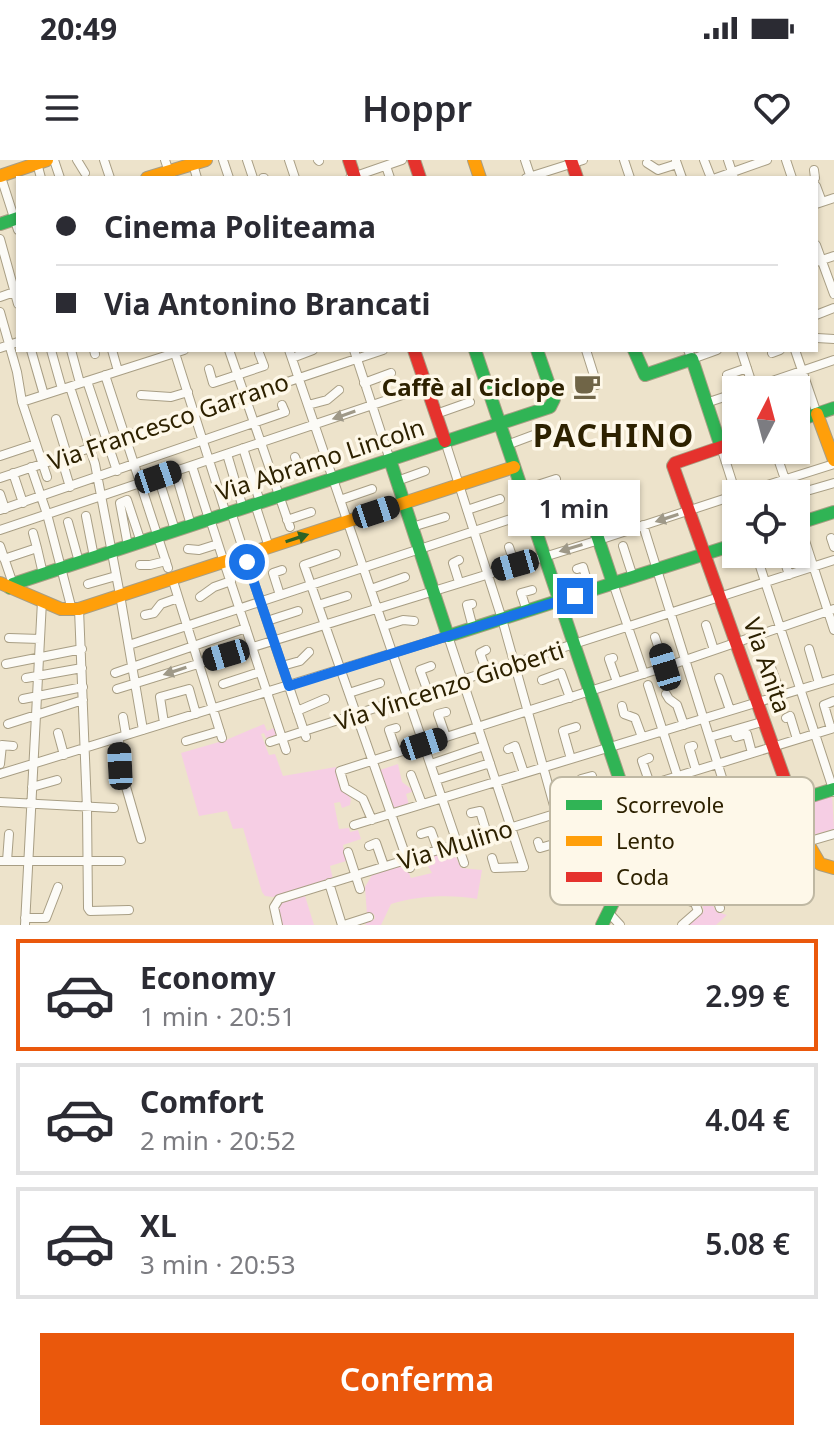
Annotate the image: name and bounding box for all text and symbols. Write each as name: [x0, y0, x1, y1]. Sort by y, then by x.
text: 20:49: [40, 8, 117, 49]
text: Hoppr: [362, 84, 472, 133]
icon: menu: [40, 86, 84, 130]
icon: heart: [750, 86, 794, 130]
text: Cinema Politeama: [104, 206, 376, 247]
text: Via Antonino Brancati: [104, 283, 430, 324]
street label: Via Francesco Garrano: [43, 364, 293, 478]
place label: Caffè al Ciclope: [382, 370, 565, 403]
cafe icon: Caffè al Ciclope: [572, 371, 602, 401]
north arrow: [722, 376, 810, 464]
map controls: [722, 376, 810, 568]
one-way arrow: [332, 409, 356, 421]
street label: Via Abramo Lincoln: [212, 410, 428, 508]
district label: PACHINO: [533, 413, 695, 456]
car: [131, 458, 185, 496]
callout: 1 min: [509, 480, 641, 536]
button: locate: [722, 480, 810, 568]
text: 1 min: [539, 490, 609, 526]
car: [349, 493, 403, 531]
one-way arrow: [655, 512, 679, 524]
one-way arrow: [285, 531, 309, 543]
one-way arrow: [559, 543, 583, 555]
route start: [229, 544, 265, 580]
car: [489, 547, 541, 583]
route end: [557, 578, 593, 614]
street label: Via Anita: [736, 613, 800, 717]
street label: Via Vincenzo Gioberti: [330, 632, 568, 738]
car: [200, 637, 252, 673]
car: [647, 641, 683, 693]
one-way arrow: [163, 665, 187, 677]
car: [397, 725, 451, 763]
car: [107, 741, 133, 791]
legend: [550, 777, 814, 905]
text: Scorrevole: [616, 789, 724, 819]
street label: Via Mulino: [393, 811, 517, 877]
text: Lento: [616, 825, 675, 855]
text: Coda: [616, 861, 669, 891]
text: Economy: [140, 957, 276, 998]
icon: car: [44, 959, 116, 1031]
text: 2.99 €: [705, 975, 790, 1016]
text: 1 min · 20:51: [140, 998, 296, 1034]
text: Comfort: [140, 1081, 264, 1122]
icon: car: [44, 1083, 116, 1155]
text: 4.04 €: [705, 1099, 790, 1140]
text: 2 min · 20:52: [140, 1122, 296, 1158]
text: XL: [140, 1205, 177, 1246]
icon: car: [44, 1207, 116, 1279]
text: 5.08 €: [705, 1223, 790, 1264]
text: 3 min · 20:53: [140, 1246, 296, 1282]
button: Conferma: [40, 1333, 794, 1425]

